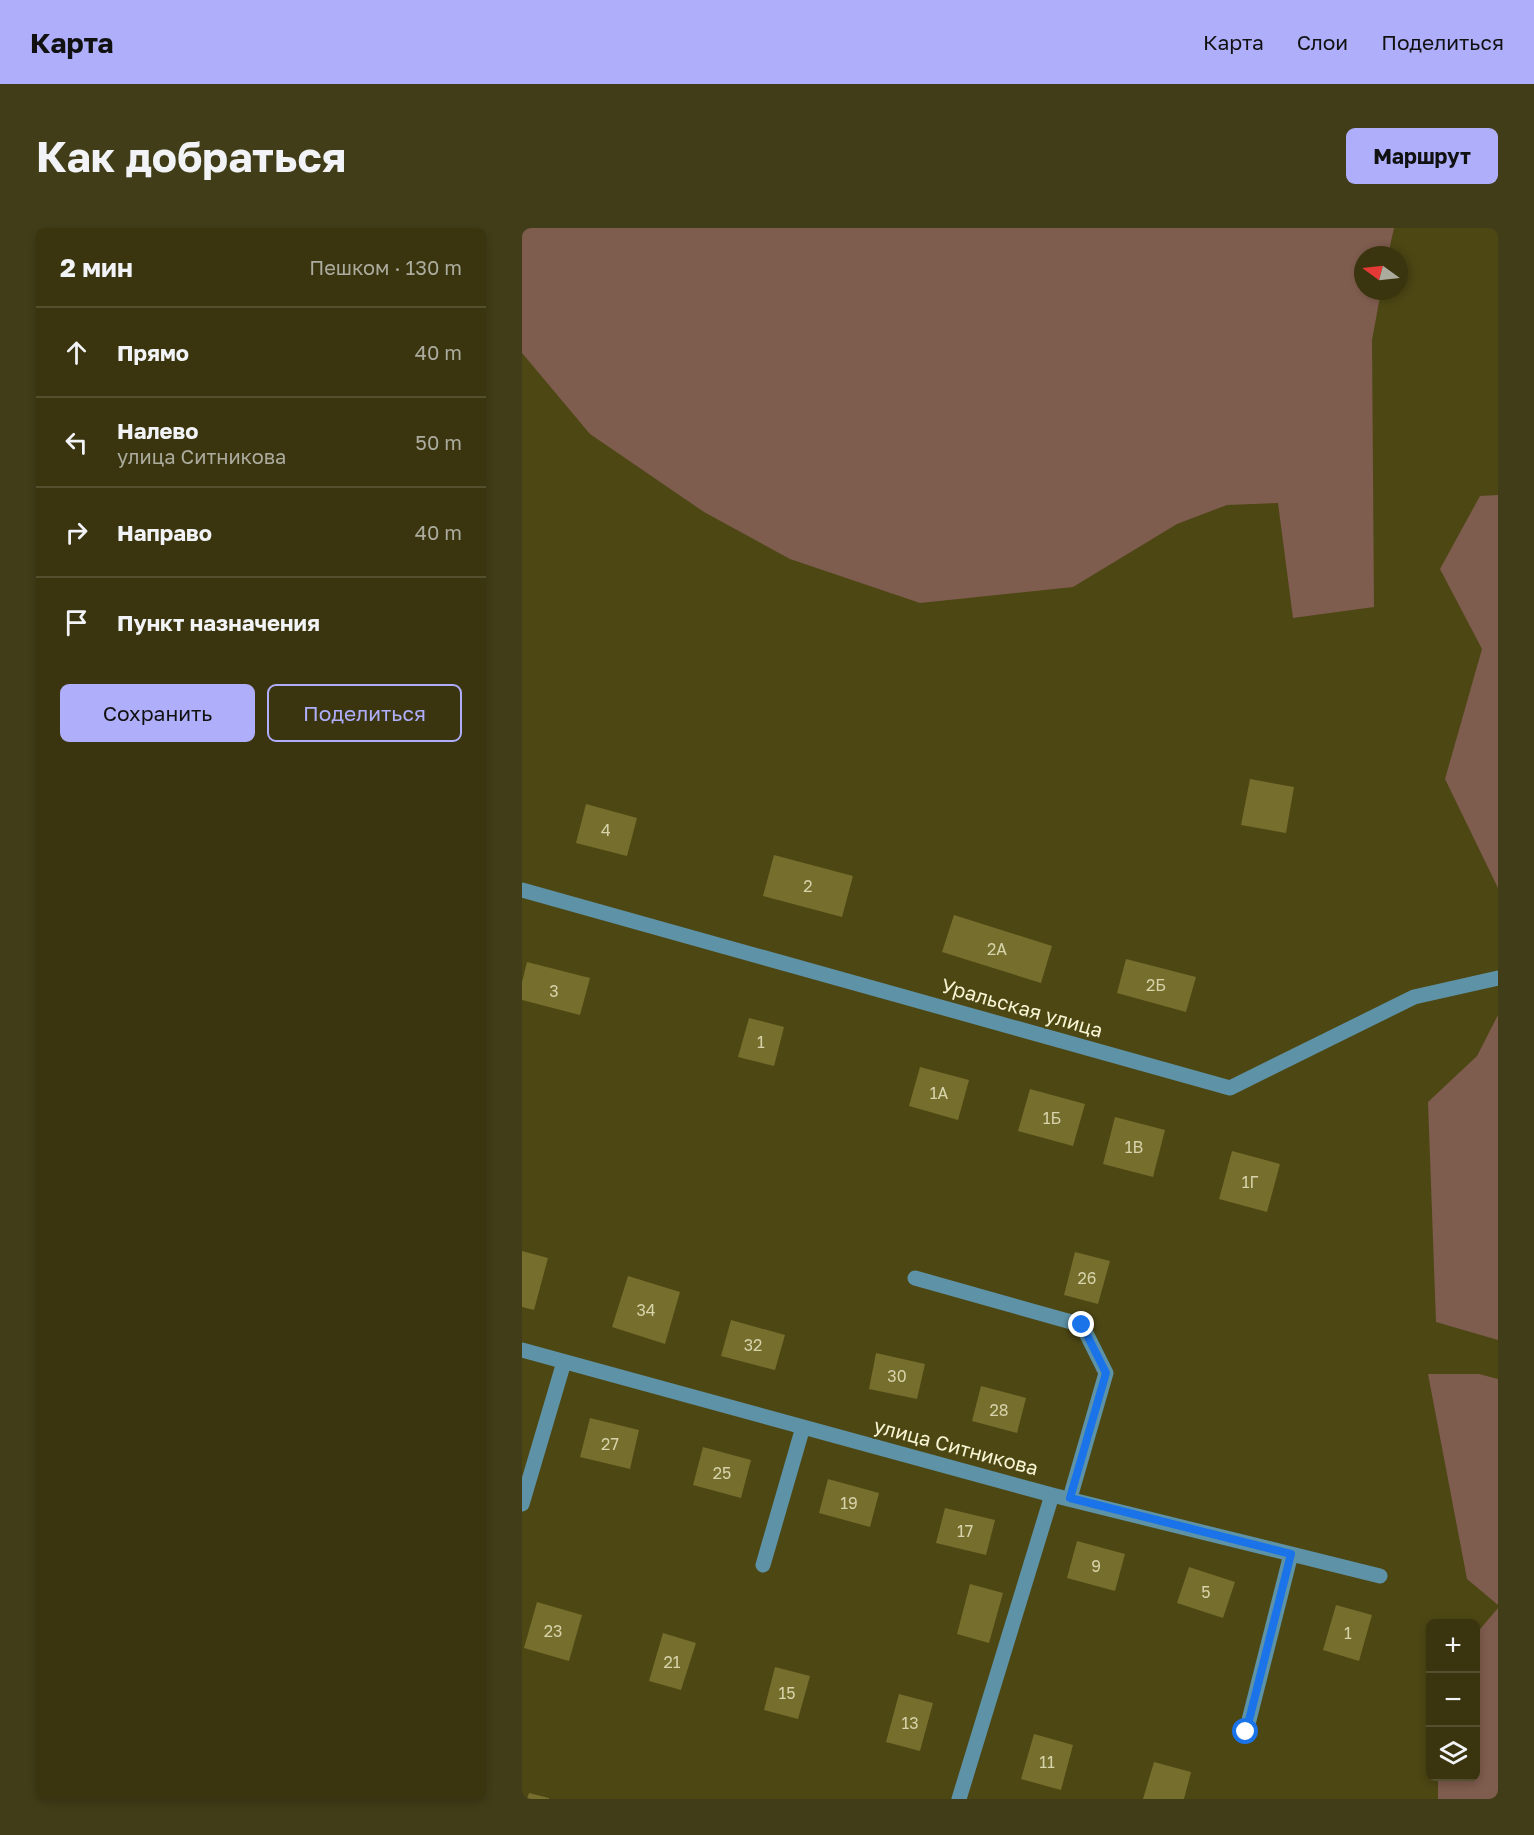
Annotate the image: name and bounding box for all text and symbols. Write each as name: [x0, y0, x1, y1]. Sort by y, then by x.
text: Карта: [30, 26, 114, 59]
text: Карта: [1203, 29, 1264, 55]
text: Слои: [1297, 29, 1348, 55]
text: Поделиться: [1381, 29, 1504, 55]
button: Маршрут: [1346, 128, 1498, 184]
text: Как добраться: [36, 131, 346, 181]
north arrow: [1354, 246, 1408, 300]
text: 2 мин: [60, 252, 133, 283]
text: Пешком · 130 m: [309, 255, 462, 279]
icon: ahead: [60, 336, 93, 369]
text: Прямо: [117, 339, 189, 366]
text: 40 m: [415, 340, 462, 364]
text: Налево: [117, 417, 199, 444]
icon: left: [60, 426, 93, 459]
text: 50 m: [415, 430, 462, 454]
text: улица Ситникова: [117, 444, 286, 468]
icon: right: [60, 516, 93, 549]
text: Направо: [117, 519, 212, 546]
text: 40 m: [415, 520, 462, 544]
icon: arrive: [60, 606, 93, 639]
text: Пункт назначения: [117, 609, 320, 636]
button: Сохранить: [60, 684, 255, 742]
button: Поделиться: [267, 684, 462, 742]
house number: 4: [601, 820, 611, 840]
house number: 2: [803, 876, 813, 896]
house number: 2А: [987, 939, 1007, 959]
street label: Уральская улица: [939, 972, 1106, 1042]
house number: 2Б: [1146, 975, 1166, 995]
house number: 3: [549, 981, 559, 1001]
house number: 1: [757, 1032, 765, 1052]
house number: 1А: [930, 1083, 949, 1103]
house number: 1Б: [1043, 1108, 1061, 1128]
house number: 1В: [1125, 1137, 1143, 1157]
house number: 1Г: [1242, 1172, 1258, 1192]
house number: 26: [1078, 1268, 1096, 1288]
house number: 34: [636, 1300, 656, 1320]
route end: [1068, 1311, 1094, 1337]
house number: 32: [744, 1335, 762, 1355]
house number: 30: [887, 1366, 907, 1386]
house number: 28: [989, 1400, 1009, 1420]
street label: улица Ситникова: [871, 1413, 1041, 1480]
house number: 27: [601, 1434, 619, 1454]
house number: 25: [713, 1463, 731, 1483]
house number: 19: [840, 1493, 858, 1513]
house number: 17: [957, 1521, 973, 1541]
house number: 9: [1091, 1556, 1101, 1576]
house number: 5: [1201, 1582, 1211, 1602]
map controls: [1426, 1619, 1480, 1781]
button: +: [1426, 1619, 1480, 1673]
house number: 23: [544, 1621, 562, 1641]
house number: 1: [1344, 1623, 1352, 1643]
house number: 21: [663, 1652, 681, 1672]
button: −: [1426, 1673, 1480, 1727]
house number: 15: [778, 1683, 796, 1703]
house number: 13: [901, 1713, 919, 1733]
route start: [1232, 1718, 1258, 1744]
button: layers: [1426, 1727, 1480, 1781]
house number: 11: [1039, 1752, 1055, 1772]

